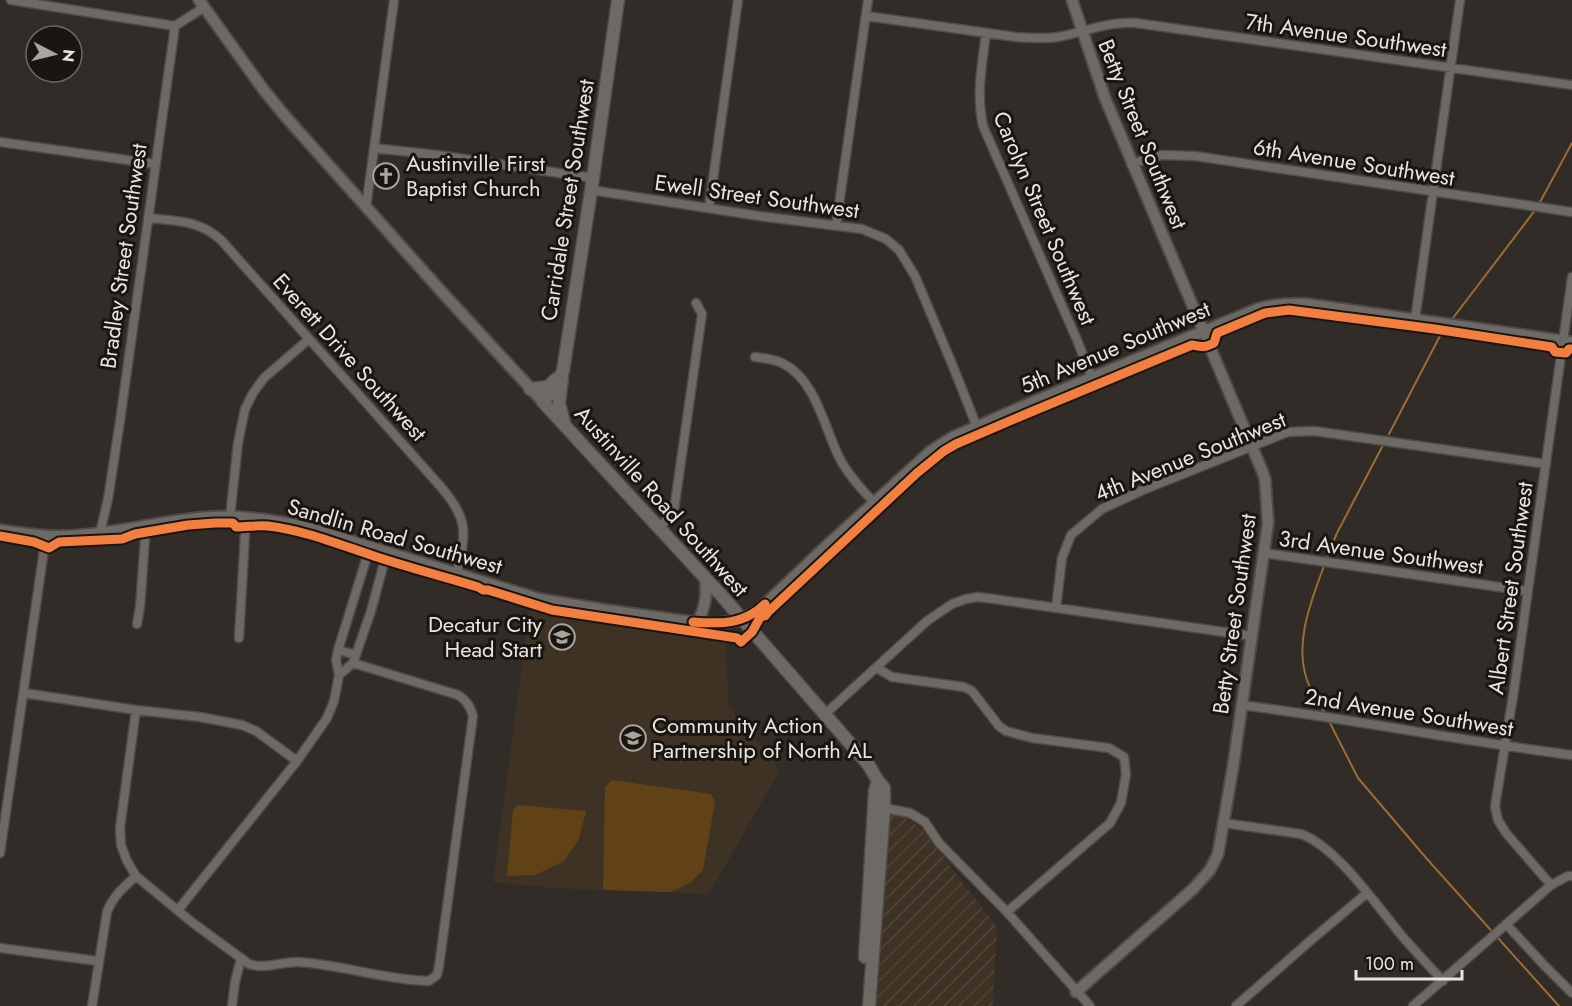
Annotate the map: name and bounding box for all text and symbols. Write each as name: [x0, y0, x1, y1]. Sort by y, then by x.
street label: 7th Avenue Southwest: [1243, 5, 1449, 65]
north arrow: [24, 24, 84, 84]
street label: Betty Street Southwest: [1090, 34, 1196, 234]
text: N: [56, 48, 81, 63]
street label: Carridale Street Southwest: [532, 76, 602, 323]
street label: Carolyn Street Southwest: [985, 106, 1105, 330]
street label: 6th Avenue Southwest: [1251, 130, 1458, 194]
street label: Bradley Street Southwest: [91, 141, 155, 371]
place label: Austinville First Baptist Church: [406, 147, 546, 204]
church icon: Austinville First Baptist Church: [371, 161, 401, 191]
street label: Ewell Street Southwest: [653, 166, 862, 226]
street label: Everett Drive Southwest: [266, 266, 435, 449]
street label: 5th Avenue Southwest: [1015, 292, 1216, 401]
street label: Austinville Road Southwest: [568, 399, 757, 604]
street label: 4th Avenue Southwest: [1090, 403, 1291, 509]
street label: Albert Street Southwest: [1479, 479, 1541, 696]
street label: Sandlin Road Southwest: [284, 490, 507, 582]
street label: Betty Street Southwest: [1204, 511, 1264, 716]
street label: 3rd Avenue Southwest: [1277, 522, 1486, 582]
place label: Decatur City Head Start: [428, 608, 543, 665]
school or university icon: Decatur City Head Start: [547, 622, 577, 652]
street label: 2nd Avenue Southwest: [1302, 680, 1516, 744]
place label: Community Action Partnership of North AL: [652, 709, 872, 766]
school or university icon: Community Action Partnership of North AL: [618, 723, 648, 753]
scale bar: [1356, 943, 1462, 981]
text: 100 m: [1365, 951, 1414, 977]

